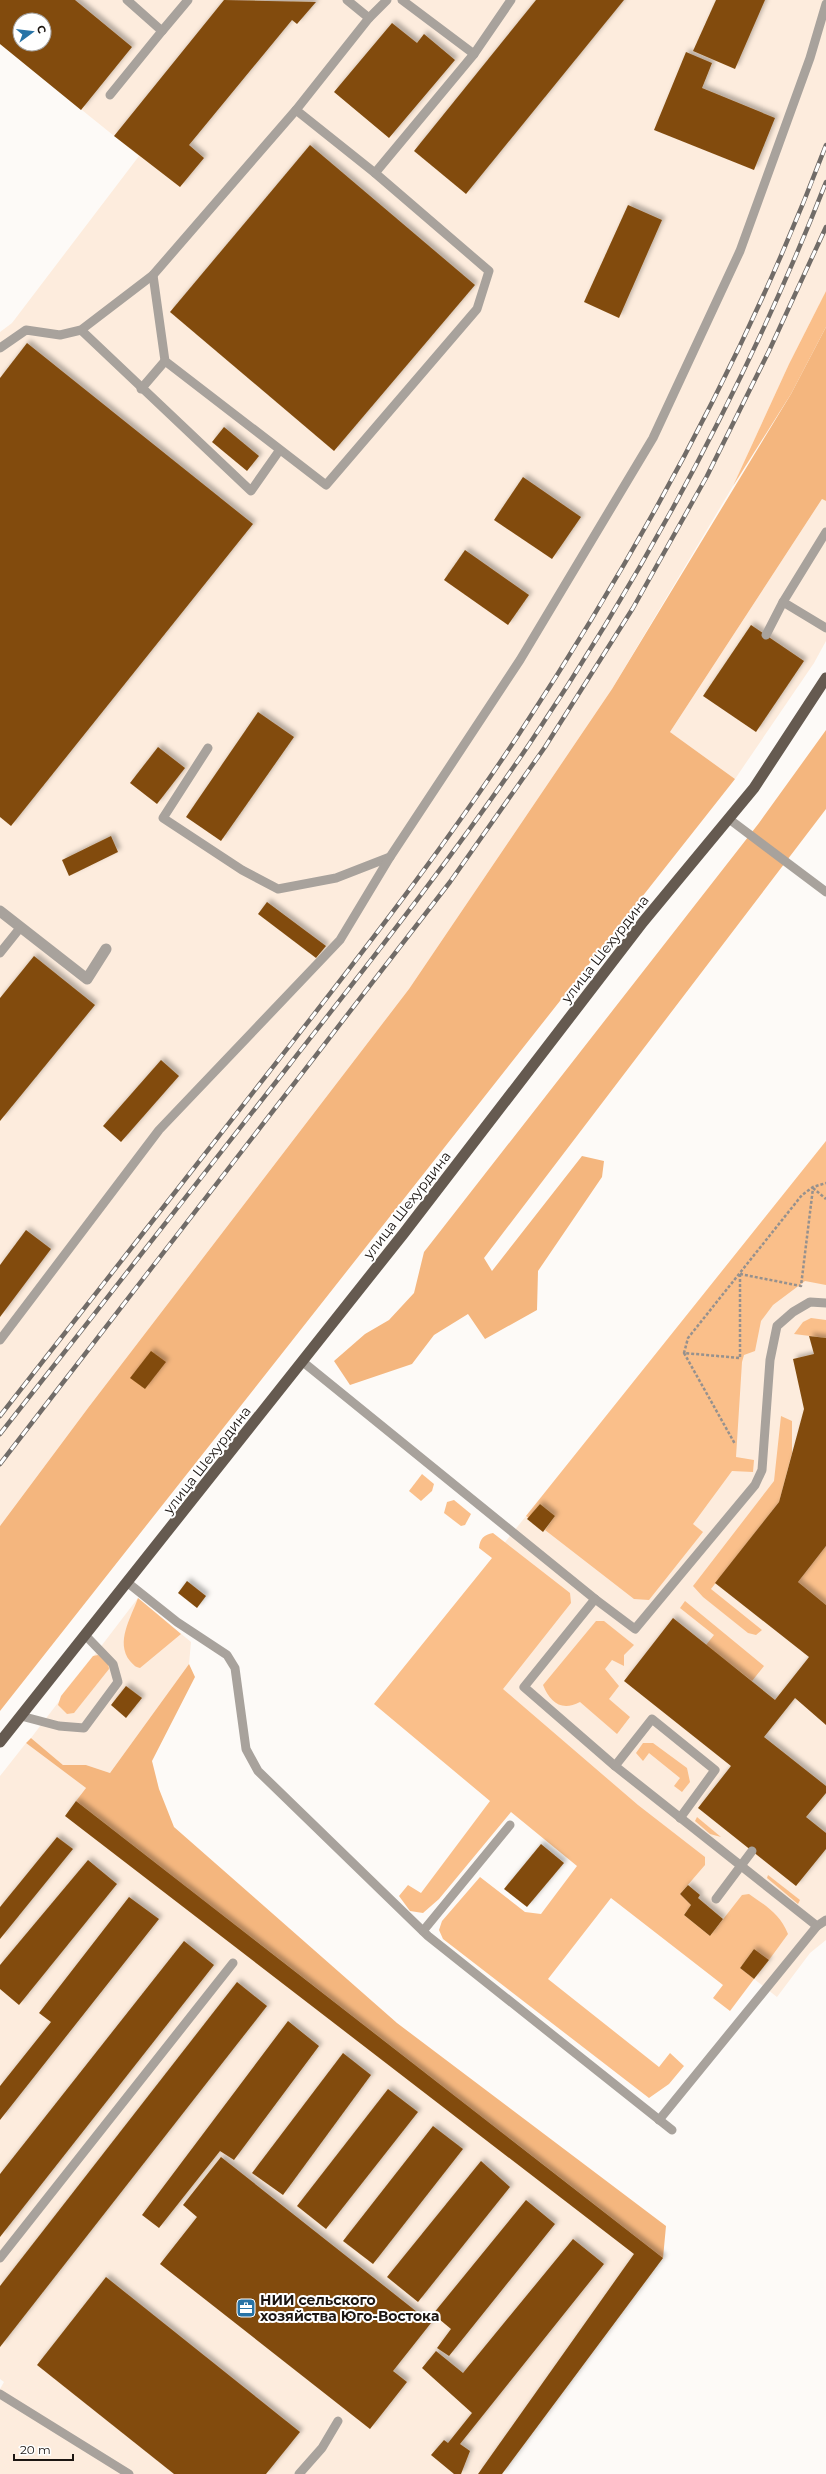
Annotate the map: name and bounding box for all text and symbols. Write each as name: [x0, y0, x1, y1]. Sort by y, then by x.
north arrow: [12, 12, 52, 52]
text: С: [34, 24, 49, 35]
street label: улица Шехурдина: [557, 891, 653, 1007]
street label: улица Шехурдина: [359, 1147, 455, 1263]
street label: улица Шехурдина: [159, 1402, 255, 1518]
place label: НИИ сельского хозяйства Юго-Востока: [260, 2291, 439, 2325]
office icon: НИИ сельского хозяйства Юго-Востока: [235, 2297, 257, 2319]
scale bar: [14, 2436, 73, 2462]
text: 20 m: [20, 2442, 51, 2457]

